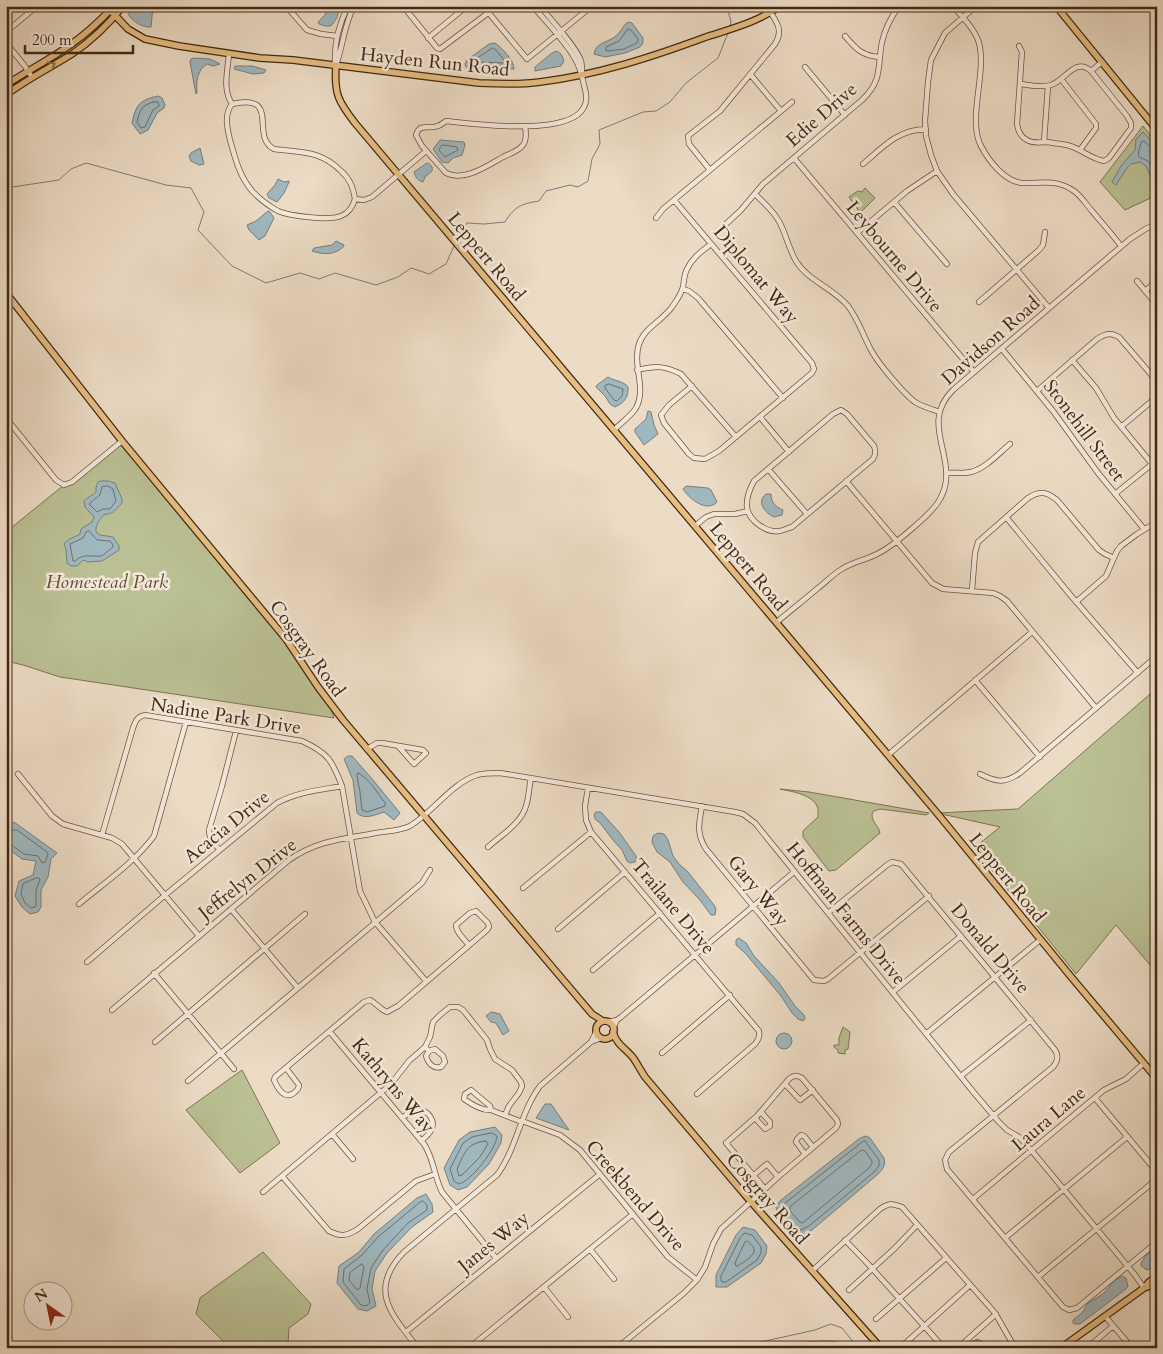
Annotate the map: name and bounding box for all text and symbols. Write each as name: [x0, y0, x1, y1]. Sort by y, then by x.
scale bar: [25, 22, 132, 54]
text: 200 m: [32, 30, 72, 50]
street label: Hayden Run Road: [359, 41, 511, 83]
one-way arrow: [47, 62, 56, 72]
street label: Edie Drive: [780, 76, 863, 153]
street label: Leybourne Drive: [840, 195, 949, 318]
street label: Leppert Road: [441, 207, 531, 307]
street label: Diplomat Way: [708, 220, 805, 329]
street label: Davidson Road: [936, 291, 1046, 391]
street label: Stonehill Street: [1037, 374, 1131, 487]
street label: Leppert Road: [703, 517, 793, 617]
park label: Homestead Park: [46, 569, 169, 595]
street label: Cosgray Road: [263, 595, 351, 702]
street label: Nadine Park Drive: [149, 691, 303, 741]
street label: Acacia Drive: [178, 784, 275, 870]
street label: Leppert Road: [963, 827, 1052, 928]
street label: Jeffrelyn Drive: [190, 832, 302, 927]
street label: Hoffman Farms Drive: [780, 837, 912, 991]
street label: Gary Way: [722, 850, 795, 932]
street label: Trailane Drive: [625, 853, 721, 960]
street label: Donald Drive: [945, 898, 1036, 999]
street label: Kathryns Way: [346, 1032, 441, 1139]
street label: Laura Lane: [1006, 1080, 1091, 1157]
street label: Creekbend Drive: [580, 1134, 691, 1257]
street label: Cosgray Road: [720, 1147, 814, 1250]
street label: Janes Way: [450, 1205, 535, 1280]
north arrow: [22, 1282, 72, 1332]
text: N: [31, 1284, 51, 1307]

